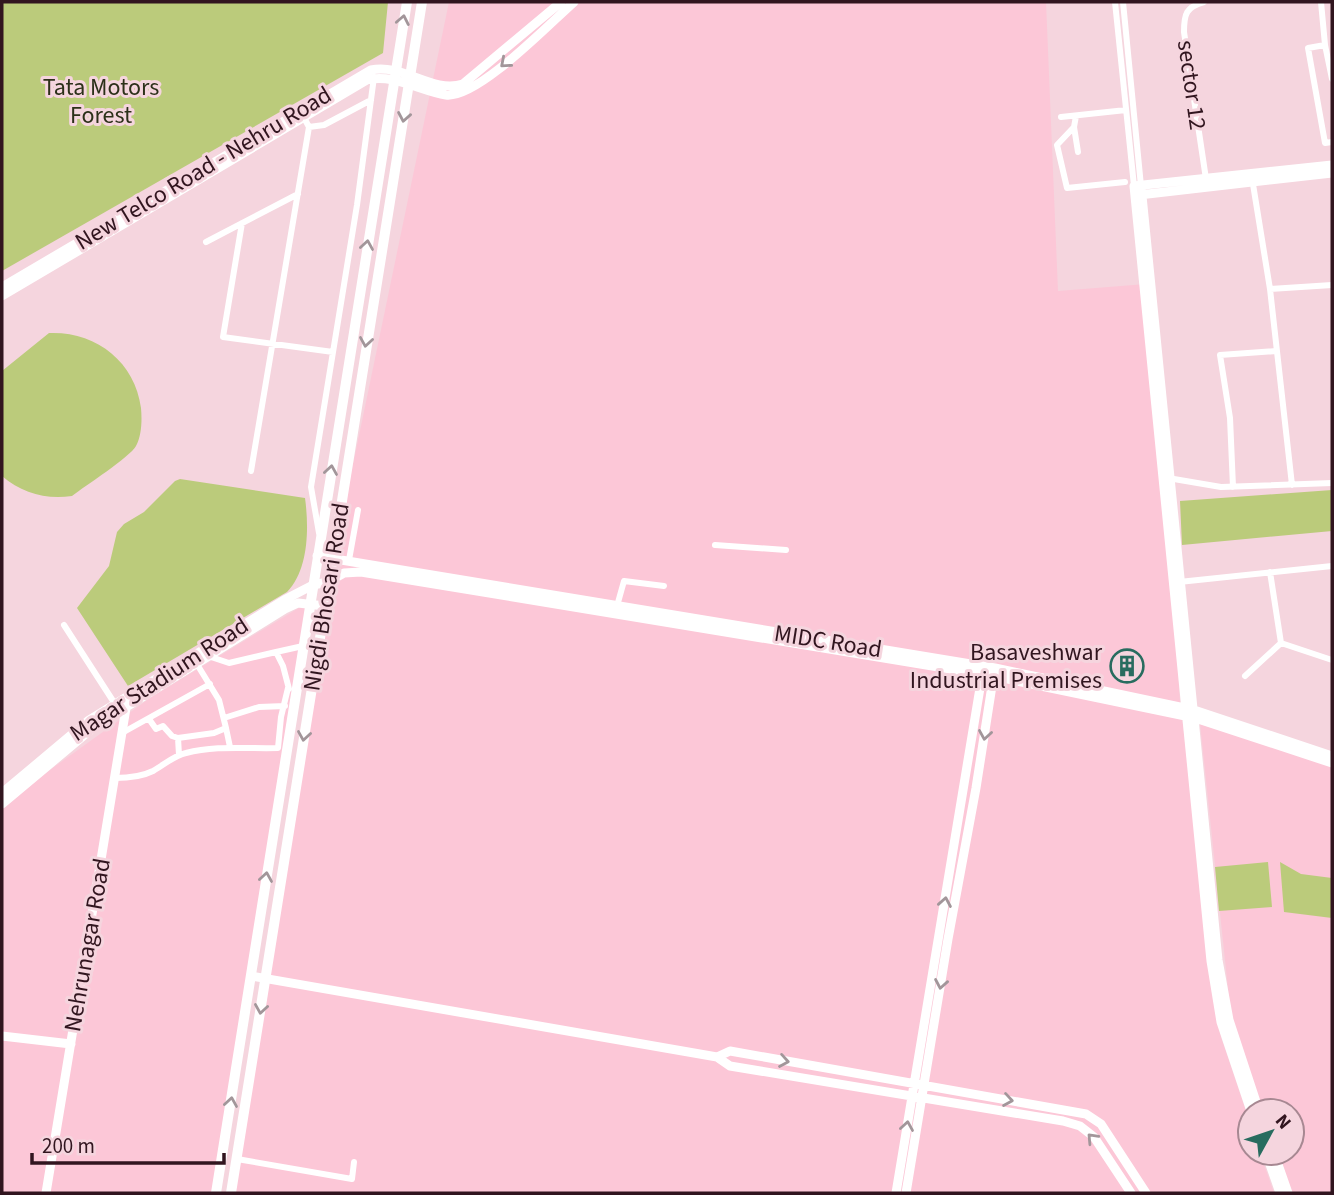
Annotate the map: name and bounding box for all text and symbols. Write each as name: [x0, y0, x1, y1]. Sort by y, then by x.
one-way arrow: [395, 14, 410, 26]
street label: sector 12: [1168, 38, 1215, 132]
one-way arrow: [500, 55, 513, 67]
park label: Tata Motors Forest: [43, 70, 159, 133]
street label: New Telco Road - Nehru Road: [68, 78, 338, 259]
one-way arrow: [397, 112, 412, 123]
one-way arrow: [359, 239, 374, 251]
one-way arrow: [359, 336, 374, 348]
one-way arrow: [323, 464, 338, 476]
street label: Nigdi Bhosari Road: [294, 500, 359, 694]
street label: Magar Stadium Road: [63, 608, 256, 750]
street label: MIDC Road: [772, 616, 884, 667]
place label: Basaveshwar Industrial Premises: [910, 635, 1103, 698]
building icon: Basaveshwar Industrial Premises: [1108, 647, 1146, 685]
one-way arrow: [297, 730, 312, 742]
one-way arrow: [977, 730, 992, 741]
street label: Nehrunagar Road: [55, 856, 120, 1035]
one-way arrow: [258, 871, 273, 883]
one-way arrow: [937, 896, 952, 907]
one-way arrow: [934, 978, 949, 989]
one-way arrow: [253, 1003, 268, 1015]
one-way arrow: [778, 1052, 790, 1067]
one-way arrow: [1002, 1092, 1014, 1107]
one-way arrow: [223, 1096, 238, 1108]
north arrow: [1236, 1097, 1306, 1167]
text: N: [1268, 1109, 1297, 1136]
one-way arrow: [899, 1120, 914, 1132]
scale bar: [32, 1122, 224, 1166]
text: 200 m: [42, 1131, 95, 1161]
one-way arrow: [1088, 1133, 1101, 1146]

